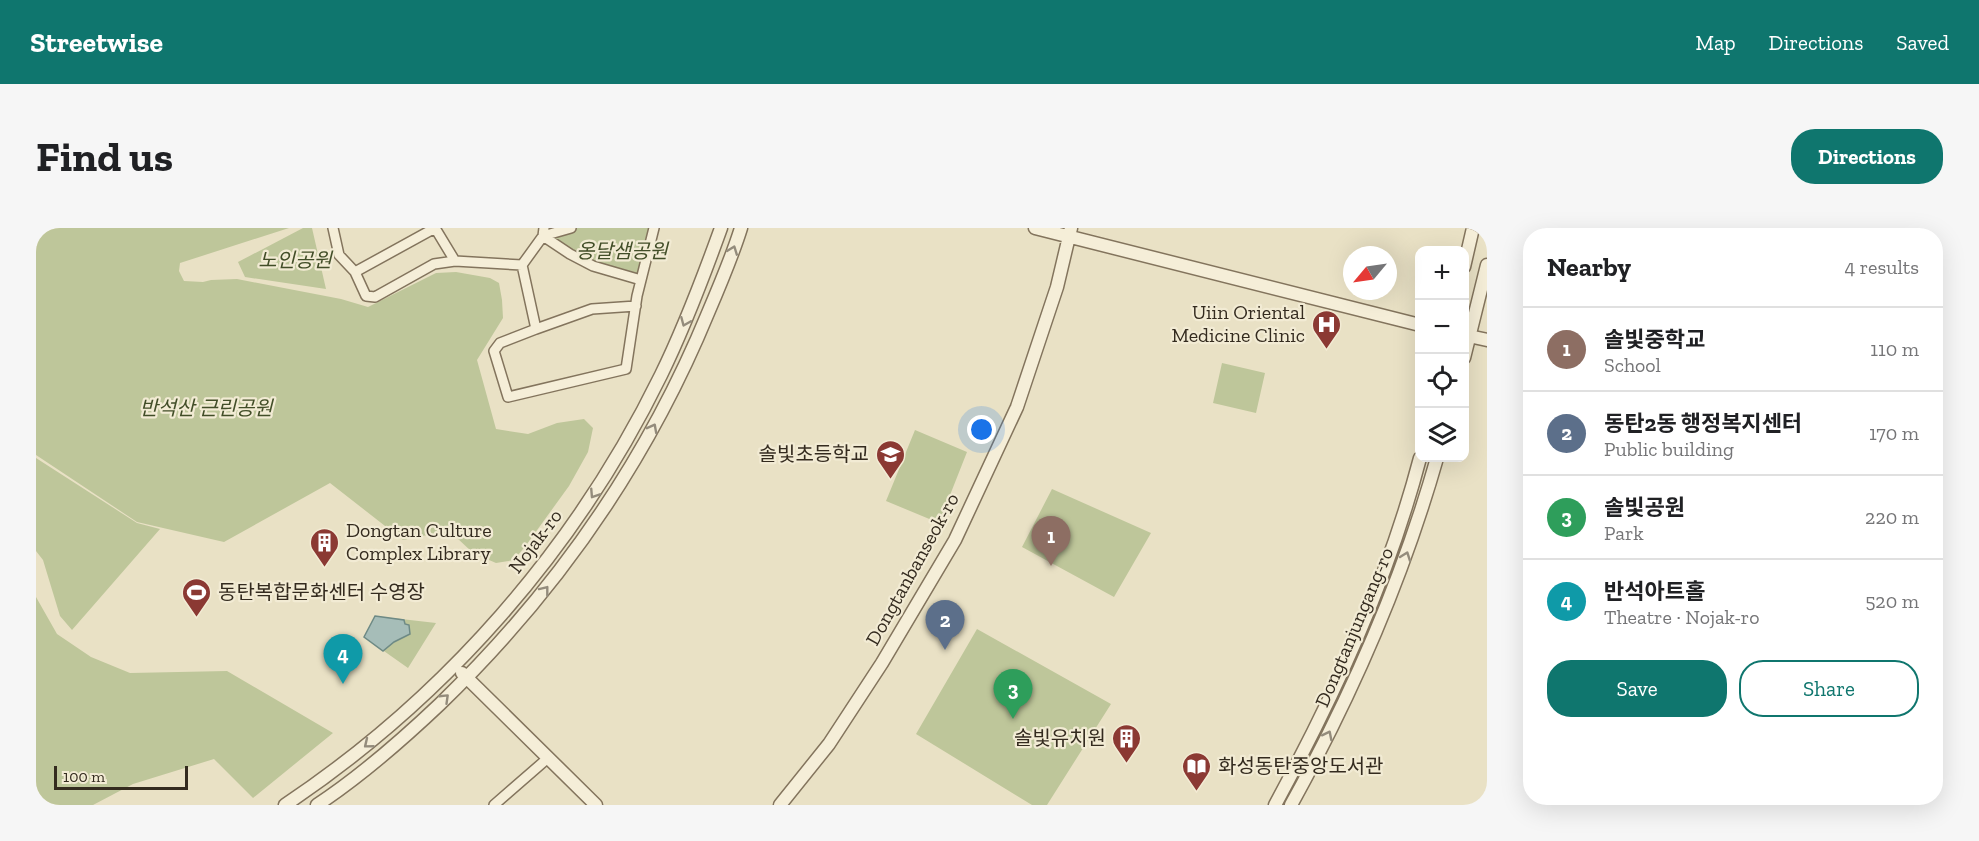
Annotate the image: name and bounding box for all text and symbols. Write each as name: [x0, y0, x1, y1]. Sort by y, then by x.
text: Streetwise: [30, 26, 163, 59]
text: Map: [1696, 30, 1736, 55]
text: Directions: [1769, 30, 1863, 55]
text: Saved: [1896, 30, 1949, 55]
button: Directions: [1791, 129, 1943, 184]
text: Find us: [36, 131, 173, 182]
park label: 옹달샘공원: [576, 239, 670, 263]
one-way arrow: [726, 245, 738, 256]
north arrow: [1343, 246, 1397, 300]
map controls: [1415, 246, 1469, 462]
button: +: [1415, 246, 1469, 300]
park label: 노인공원: [258, 248, 333, 272]
text: Nearby: [1547, 251, 1631, 283]
text: 4 results: [1844, 255, 1919, 279]
place label: Uiin Oriental Medicine Clinic: [1171, 300, 1305, 347]
button: −: [1415, 300, 1469, 354]
hospital icon: Uiin Oriental Medicine Clinic: [1310, 308, 1342, 350]
one-way arrow: [681, 316, 693, 327]
text: 솔빛중학교: [1604, 326, 1705, 353]
text: 1: [1562, 337, 1571, 361]
text: 110 m: [1870, 337, 1919, 361]
text: School: [1604, 353, 1661, 377]
button: locate: [1415, 354, 1469, 408]
park label: 반석산 근린공원: [139, 396, 274, 420]
button: layers: [1415, 408, 1469, 462]
text: 동탄2동 행정복지센터: [1604, 410, 1802, 437]
your location: [967, 415, 996, 444]
text: 2: [1561, 421, 1572, 445]
text: 170 m: [1869, 421, 1919, 445]
one-way arrow: [646, 424, 657, 434]
text: Public building: [1604, 437, 1734, 461]
school or university icon: 솔빛초등학교: [874, 438, 906, 480]
place label: 솔빛초등학교: [759, 442, 869, 466]
one-way arrow: [590, 487, 601, 498]
street label: Dongtanbanseok-ro: [860, 489, 964, 649]
text: 솔빛공원: [1604, 494, 1685, 521]
street label: Nojak-ro: [503, 504, 567, 578]
text: 3: [1561, 505, 1572, 529]
text: 220 m: [1865, 505, 1919, 529]
pin: 1: [1032, 516, 1070, 566]
place label: Dongtan Culture Complex Library: [346, 518, 492, 565]
text: Park: [1604, 521, 1644, 545]
building icon: Dongtan Culture Complex Library: [309, 526, 341, 568]
street label: Dongtanjungang-ro: [1310, 544, 1398, 710]
one-way arrow: [1399, 551, 1411, 562]
sports icon: 동탄복합문화센터 수영장: [181, 576, 213, 618]
text: 반석아트홀: [1604, 578, 1705, 605]
place label: 동탄복합문화센터 수영장: [218, 580, 425, 604]
one-way arrow: [538, 586, 549, 597]
text: 4: [1561, 589, 1572, 613]
text: 520 m: [1865, 589, 1919, 613]
pin: 2: [926, 600, 964, 650]
text: Theatre · Nojak-ro: [1604, 605, 1760, 629]
pin: 4: [324, 634, 362, 684]
button: Save: [1547, 660, 1727, 717]
button: Share: [1739, 660, 1919, 717]
pin: 3: [994, 670, 1032, 719]
one-way arrow: [438, 695, 449, 706]
building icon: 솔빛유치원: [1111, 722, 1143, 764]
place label: 솔빛유치원: [1014, 726, 1106, 750]
one-way arrow: [1321, 730, 1332, 741]
one-way arrow: [363, 737, 374, 748]
library icon: 화성동탄중앙도서관: [1181, 750, 1213, 792]
place label: 화성동탄중앙도서관: [1218, 754, 1384, 778]
scale bar: [54, 763, 188, 790]
text: 100 m: [63, 767, 105, 786]

